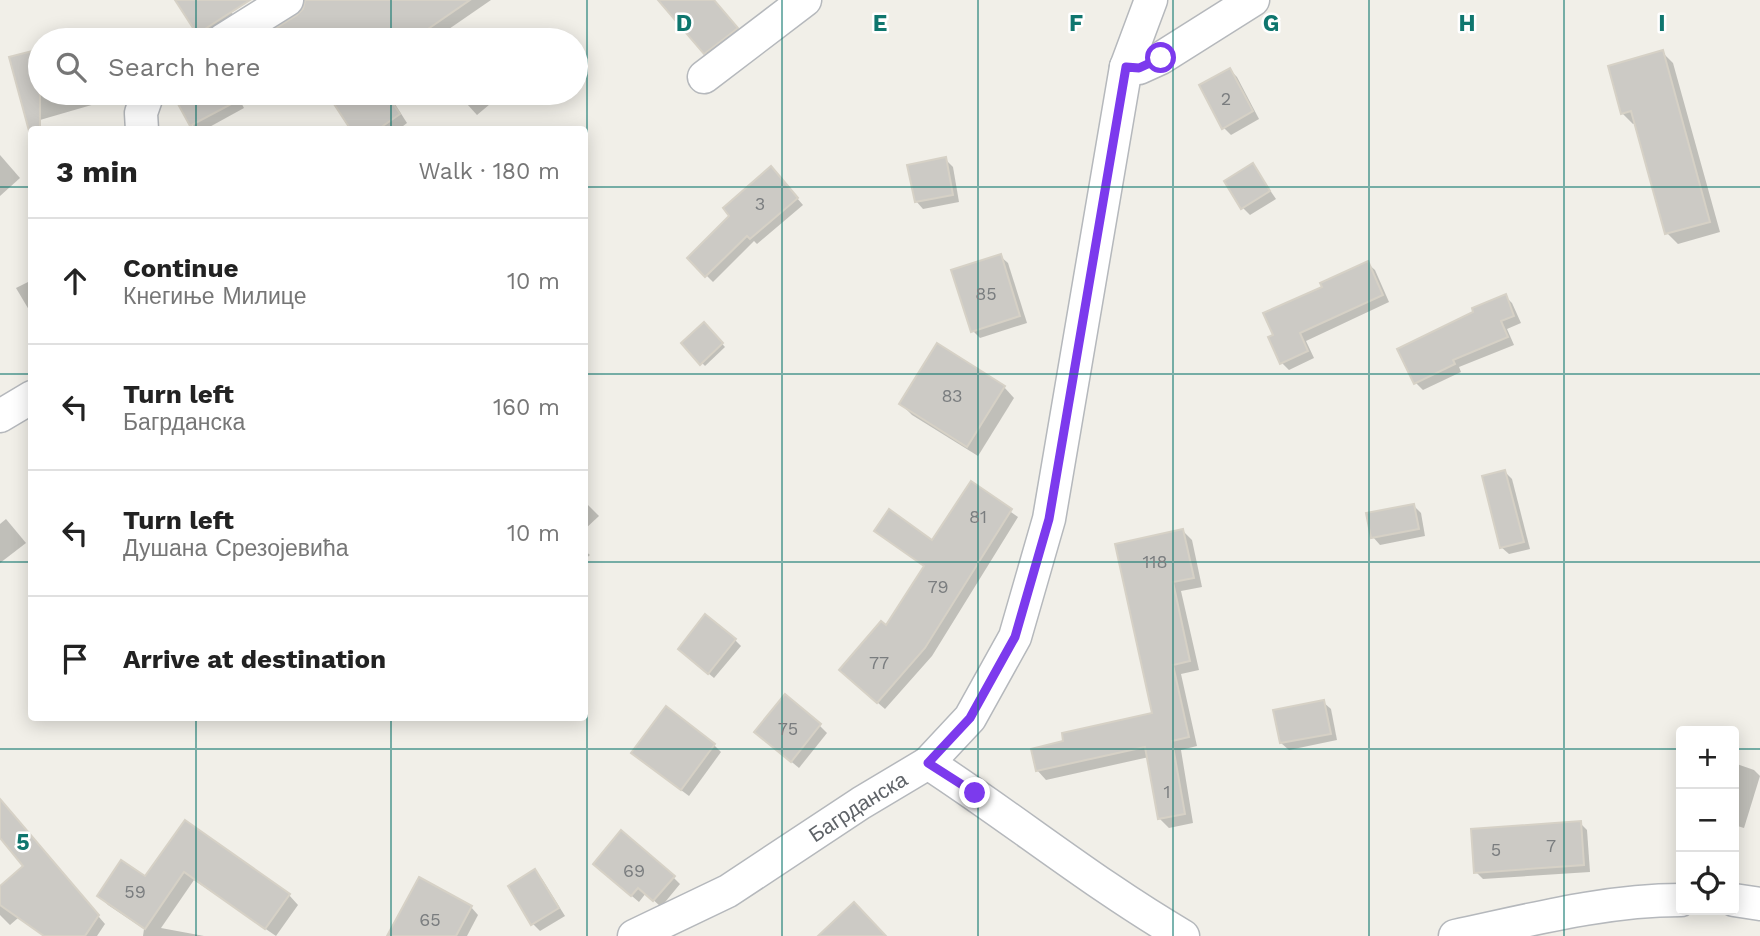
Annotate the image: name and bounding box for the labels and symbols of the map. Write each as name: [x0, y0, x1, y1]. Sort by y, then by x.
text: D: [676, 10, 692, 37]
text: E: [873, 10, 887, 37]
text: F: [1069, 10, 1083, 37]
text: G: [1263, 10, 1279, 37]
text: H: [1458, 10, 1476, 37]
text: I: [1658, 10, 1666, 37]
route start: [1145, 42, 1176, 73]
house number: 2: [1221, 88, 1231, 109]
house number: 3: [755, 193, 765, 214]
house number: 85: [975, 283, 997, 304]
house number: 83: [941, 385, 963, 406]
house number: 81: [969, 506, 987, 527]
house number: 118: [1142, 551, 1168, 572]
house number: 79: [927, 576, 949, 597]
house number: 77: [869, 652, 889, 673]
house number: 75: [778, 718, 798, 739]
street label: Багрданска: [804, 766, 912, 847]
route end: [959, 777, 990, 808]
house number: 1: [1163, 781, 1171, 802]
text: 5: [16, 829, 30, 856]
house number: 7: [1546, 835, 1556, 856]
house number: 5: [1491, 839, 1501, 860]
house number: 69: [623, 860, 645, 881]
house number: 59: [124, 881, 146, 902]
house number: 65: [419, 909, 441, 930]

